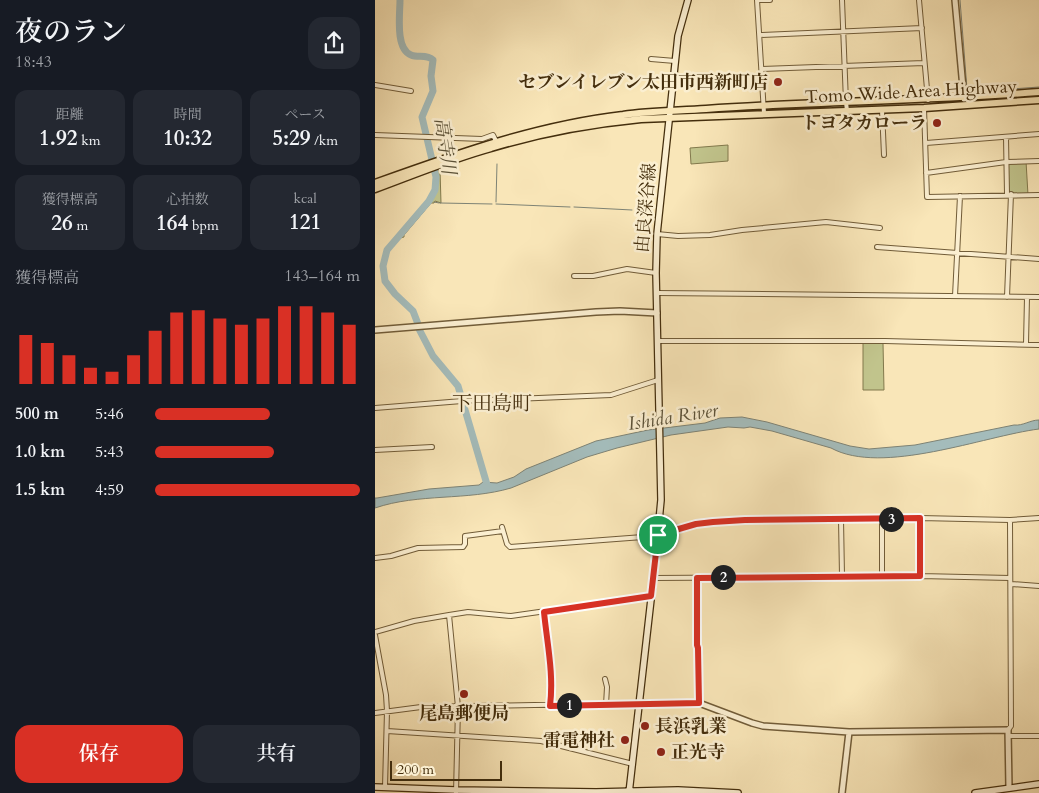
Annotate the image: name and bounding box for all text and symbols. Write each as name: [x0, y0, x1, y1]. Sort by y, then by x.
text: 夜のラン: [15, 13, 127, 51]
button: share: [308, 17, 360, 69]
text: 18:43: [15, 51, 52, 73]
place label: セブンイレブン太田市西新町店: [518, 70, 768, 95]
street label: Tomo Wide Area Highway: [804, 74, 1018, 110]
marker: セブンイレブン太田市西新町店: [772, 76, 784, 88]
text: 距離: [56, 105, 84, 124]
text: 時間: [173, 105, 201, 124]
text: ペース: [285, 105, 326, 124]
place label: トヨタカローラ: [801, 111, 927, 136]
water label: 高寺川: [428, 116, 462, 178]
marker: トヨタカローラ: [931, 117, 943, 129]
text: 1.92: [39, 124, 77, 153]
text: 10:32: [163, 124, 212, 153]
text: 5:29: [272, 124, 311, 153]
text: km: [77, 131, 101, 150]
text: /km: [311, 131, 338, 150]
street label: 由良深谷線: [630, 162, 662, 254]
text: kcal: [293, 189, 317, 208]
text: 獲得標高: [42, 190, 98, 209]
text: 心拍数: [166, 190, 208, 209]
text: 121: [289, 208, 321, 237]
text: 26: [51, 209, 73, 238]
text: 164: [156, 209, 188, 238]
text: m: [73, 216, 88, 235]
text: bpm: [188, 216, 219, 235]
text: 143–164 m: [284, 265, 360, 287]
text: 獲得標高: [15, 267, 79, 289]
district label: 下田島町: [452, 390, 532, 417]
water label: Ishida River: [626, 397, 721, 437]
text: 500 m: [15, 403, 59, 425]
text: 5:46: [95, 403, 124, 425]
text: 1.0 km: [15, 441, 65, 463]
text: 5:43: [95, 441, 124, 463]
text: 1.5 km: [15, 479, 65, 501]
text: 4:59: [95, 479, 124, 501]
pin: 3: [879, 506, 903, 532]
text: 3: [888, 510, 895, 529]
pin: [637, 514, 679, 556]
icon: arrive: [644, 521, 672, 549]
pin: 2: [711, 564, 735, 590]
text: 2: [720, 568, 727, 587]
marker: 尾島郵便局: [458, 688, 470, 700]
pin: 1: [557, 692, 581, 718]
text: 1: [566, 696, 573, 715]
place label: 尾島郵便局: [419, 701, 509, 726]
place label: 長浜乳業: [655, 714, 727, 739]
marker: 長浜乳業: [639, 720, 651, 732]
button: 保存: [15, 725, 183, 783]
button: 共有: [193, 725, 360, 783]
place label: 雷電神社: [543, 728, 615, 753]
marker: 雷電神社: [619, 734, 631, 746]
place label: 正光寺: [671, 740, 725, 765]
marker: 正光寺: [655, 746, 667, 758]
scale bar: [390, 758, 503, 781]
text: 200 m: [397, 760, 434, 779]

